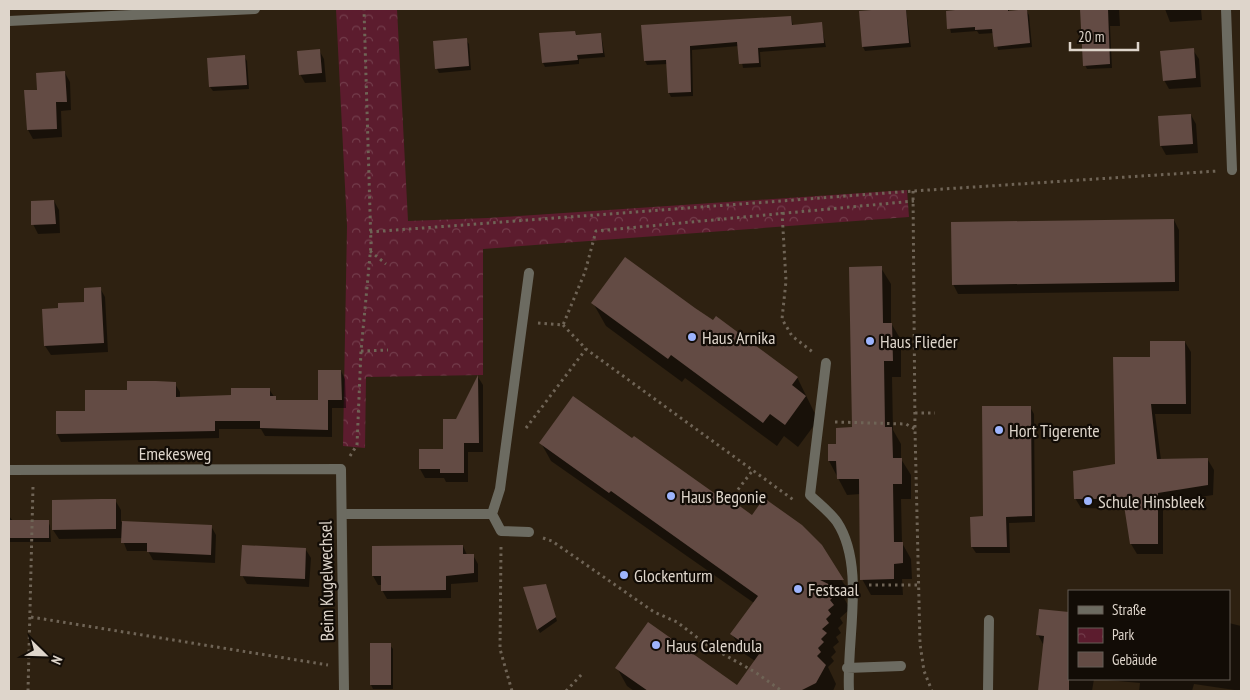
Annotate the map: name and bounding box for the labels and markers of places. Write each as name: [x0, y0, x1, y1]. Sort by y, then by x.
place label: Haus Arnika: [702, 326, 776, 349]
place label: Haus Flieder: [880, 330, 958, 353]
marker: Haus Arnika: [686, 331, 698, 343]
marker: Haus Flieder: [864, 335, 876, 347]
place label: Hort Tigerente: [1009, 419, 1100, 442]
marker: Hort Tigerente: [993, 424, 1005, 436]
place label: Haus Begonie: [681, 485, 766, 508]
marker: Haus Begonie: [665, 490, 677, 502]
place label: Schule Hinsbleek: [1098, 490, 1205, 513]
marker: Schule Hinsbleek: [1082, 495, 1094, 507]
place label: Glockenturm: [634, 564, 713, 587]
marker: Glockenturm: [618, 569, 630, 581]
place label: Festsaal: [808, 578, 859, 601]
marker: Festsaal: [792, 583, 804, 595]
place label: Haus Calendula: [666, 634, 762, 657]
marker: Haus Calendula: [650, 639, 662, 651]

